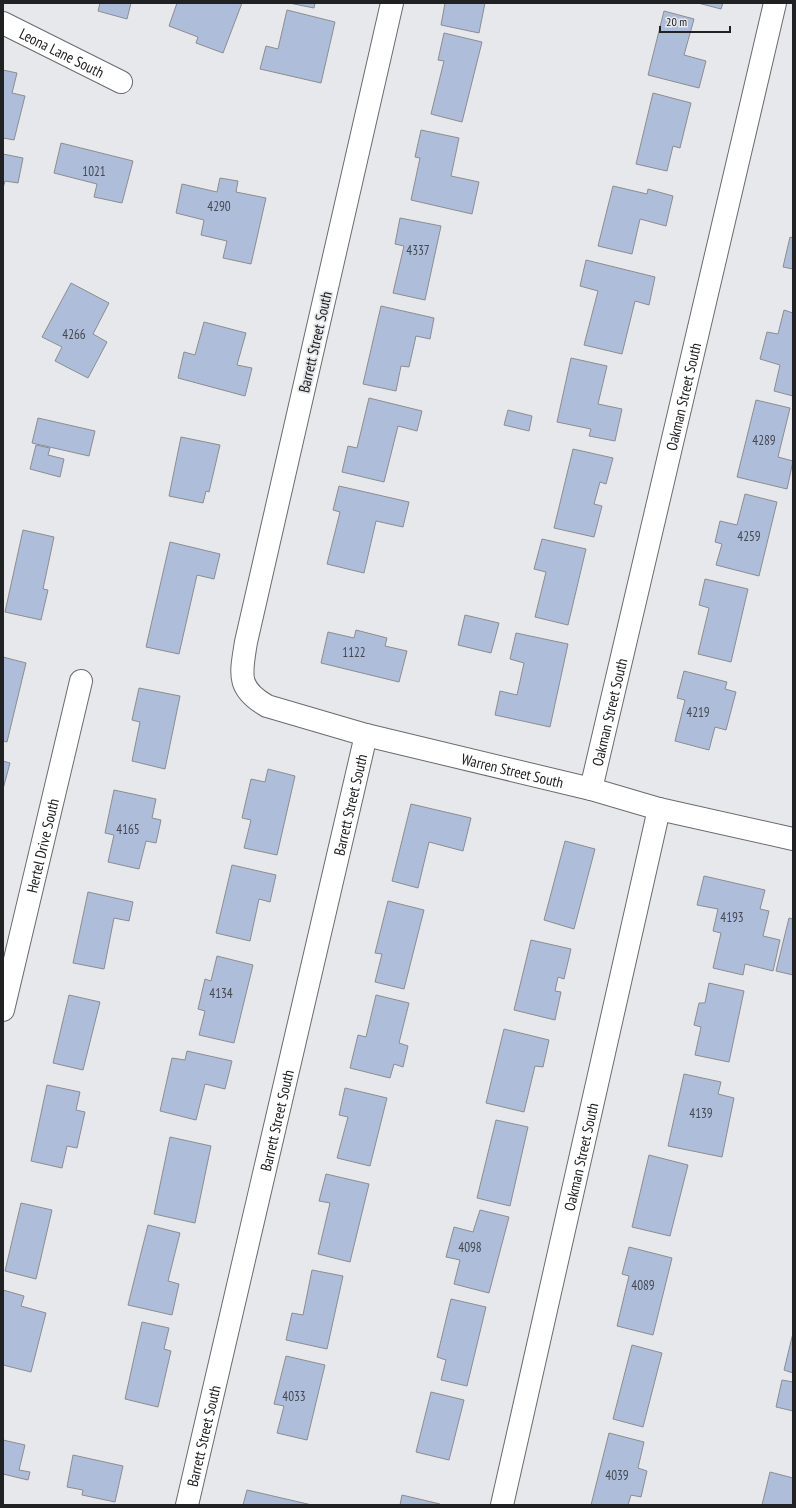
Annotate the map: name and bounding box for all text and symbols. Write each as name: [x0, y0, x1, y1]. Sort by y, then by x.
scale bar: [660, 8, 730, 34]
text: 20 m: [666, 14, 687, 29]
street label: Leona Lane South: [17, 23, 107, 82]
house number: 1021: [82, 163, 106, 180]
house number: 4290: [207, 198, 231, 215]
house number: 4337: [406, 242, 430, 259]
street label: Barrett Street South: [294, 290, 336, 394]
house number: 4266: [62, 326, 86, 343]
street label: Oakman Street South: [661, 341, 705, 452]
house number: 4289: [752, 432, 776, 449]
house number: 4259: [737, 528, 761, 545]
house number: 1122: [342, 644, 366, 661]
street label: Oakman Street South: [587, 656, 631, 768]
house number: 4219: [686, 704, 710, 721]
street label: Warren Street South: [460, 749, 566, 792]
street label: Barrett Street South: [329, 752, 371, 857]
street label: Hertel Drive South: [22, 797, 62, 895]
house number: 4165: [116, 821, 140, 838]
house number: 4193: [720, 909, 744, 926]
house number: 4134: [209, 985, 233, 1002]
street label: Barrett Street South: [255, 1068, 297, 1173]
street label: Oakman Street South: [559, 1101, 602, 1213]
house number: 4139: [689, 1105, 713, 1122]
house number: 4098: [458, 1239, 482, 1256]
house number: 4089: [631, 1277, 655, 1294]
street label: Barrett Street South: [182, 1383, 224, 1488]
house number: 4033: [282, 1388, 306, 1405]
house number: 4039: [605, 1467, 629, 1484]

